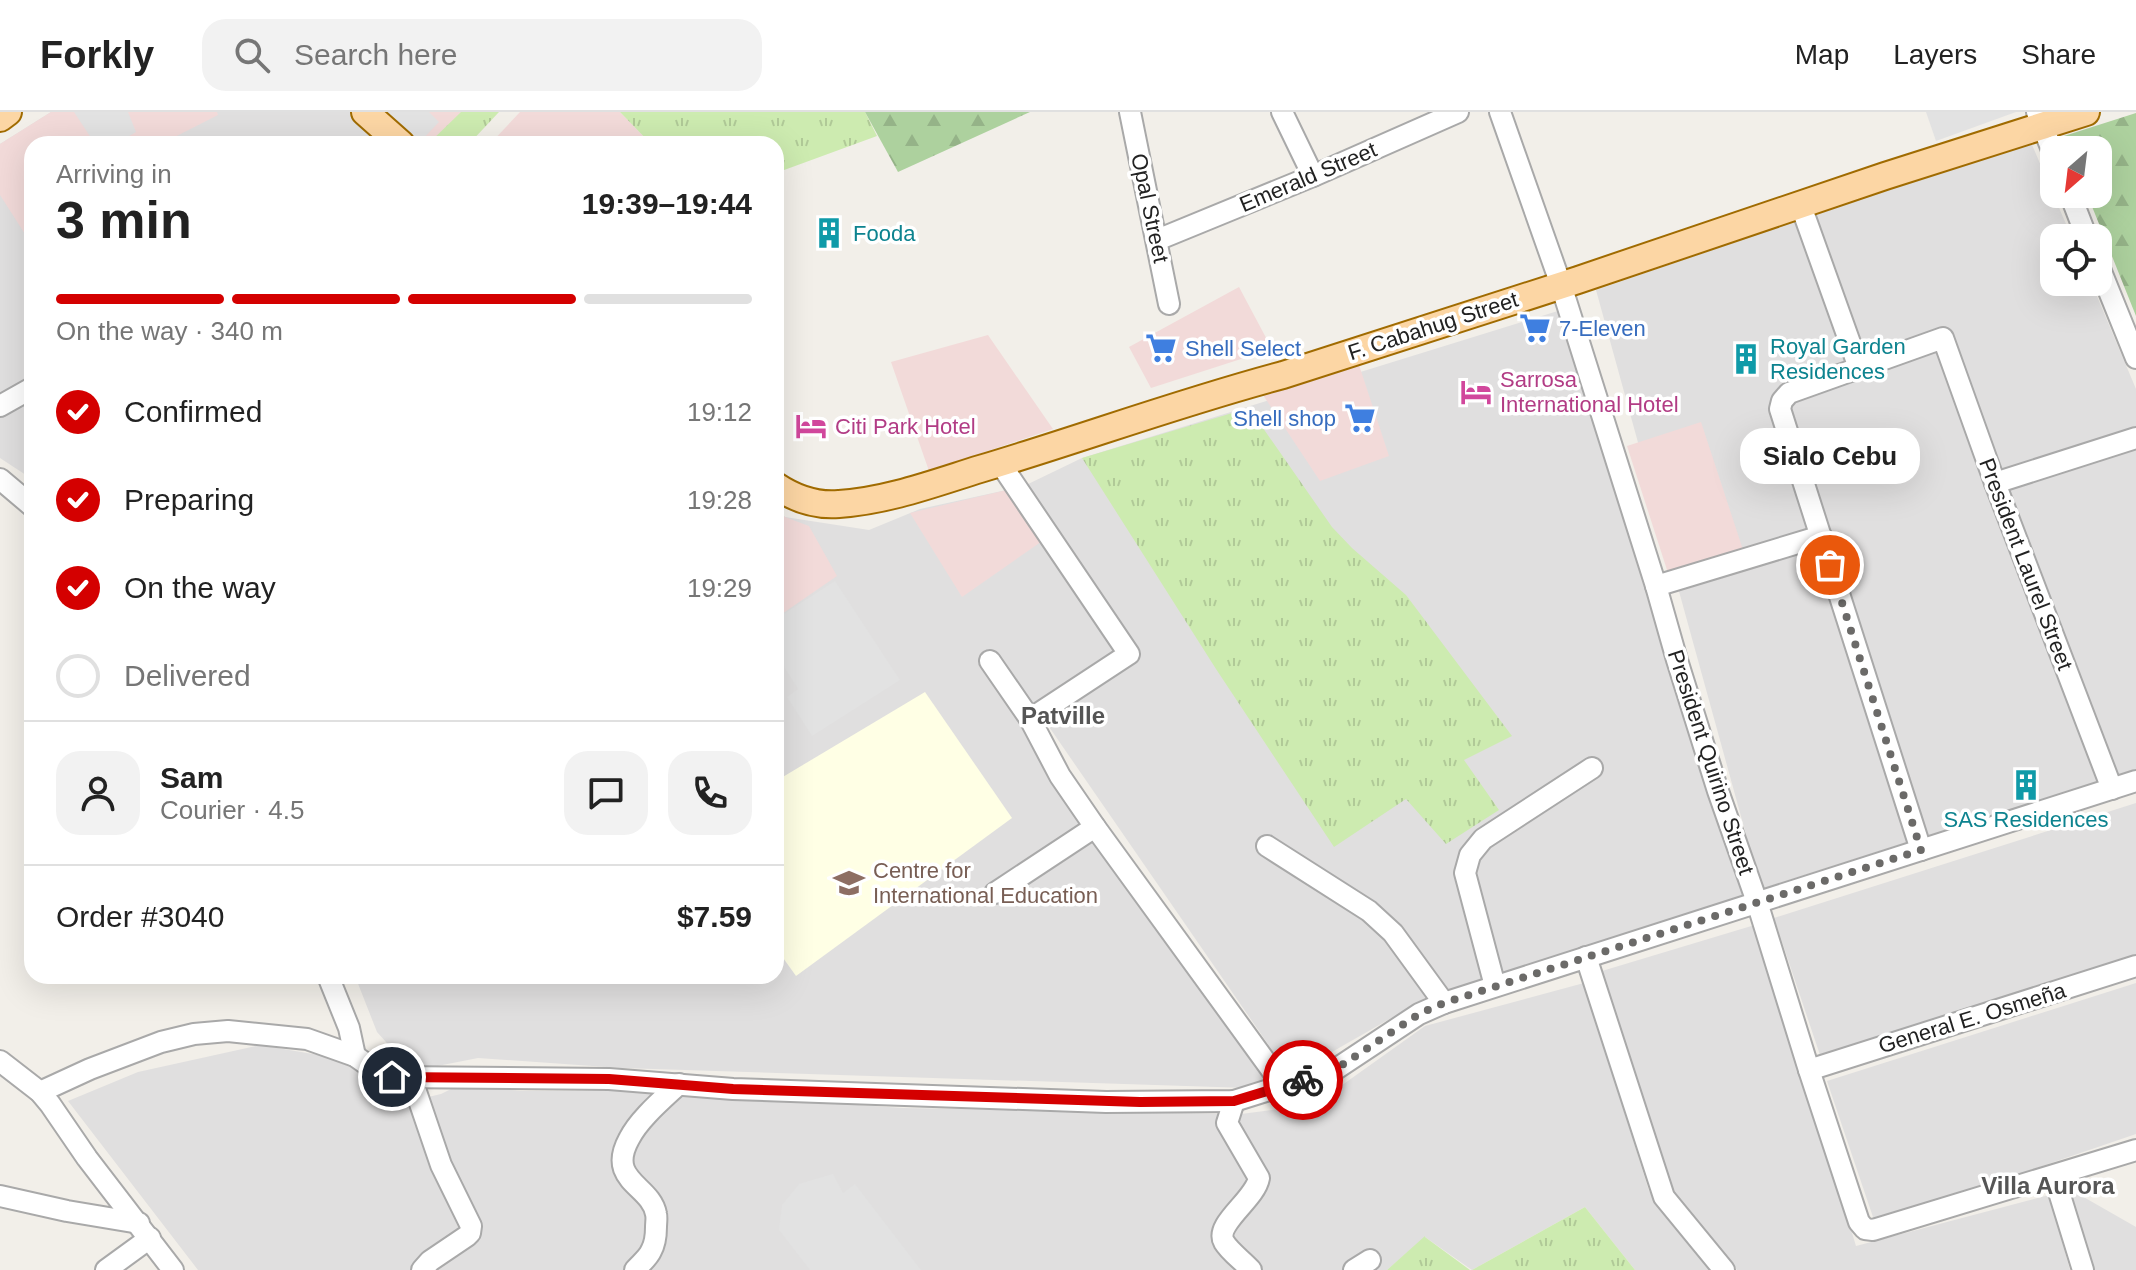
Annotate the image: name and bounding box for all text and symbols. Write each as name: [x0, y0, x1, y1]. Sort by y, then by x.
search box: [202, 19, 762, 91]
icon: search: [230, 33, 274, 77]
text: Forkly: [40, 34, 154, 76]
text: Search here: [294, 38, 457, 71]
text: Map: [1795, 39, 1849, 70]
text: Layers: [1893, 39, 1977, 70]
text: Share: [2021, 39, 2096, 70]
north arrow: [2040, 136, 2112, 208]
map controls: [2040, 136, 2112, 296]
street label: Emerald Street: [1236, 137, 1380, 217]
street label: Opal Street: [1126, 151, 1174, 265]
text: Arriving in: [56, 159, 172, 189]
text: 19:39–19:44: [582, 187, 752, 220]
text: 3 min: [56, 191, 192, 249]
building icon: Fooda: [812, 216, 846, 250]
place label: Fooda: [853, 221, 916, 246]
button: locate: [2040, 224, 2112, 296]
street label: F. Cabahug Street: [1345, 287, 1521, 365]
supermarket icon: 7-Eleven: [1518, 311, 1552, 345]
text: On the way · 340 m: [56, 316, 283, 346]
place label: 7-Eleven: [1559, 316, 1646, 341]
supermarket icon: Shell Select: [1144, 331, 1178, 365]
place label: Royal Garden Residences: [1770, 334, 1906, 384]
place label: Shell Select: [1185, 336, 1301, 361]
building icon: Royal Garden Residences: [1729, 342, 1763, 376]
place label: Sarrosa International Hotel: [1500, 367, 1679, 417]
hotel icon: Sarrosa International Hotel: [1459, 375, 1493, 409]
icon: check: [56, 390, 100, 434]
text: Confirmed: [124, 395, 262, 428]
text: 19:12: [687, 397, 752, 427]
supermarket icon: Shell shop: [1343, 401, 1377, 435]
place label: Shell shop: [1233, 406, 1336, 431]
hotel icon: Citi Park Hotel: [794, 409, 828, 443]
place label: Citi Park Hotel: [835, 414, 976, 439]
callout: Sialo Cebu: [1740, 429, 1920, 485]
text: Sialo Cebu: [1763, 441, 1897, 471]
street label: President Laurel Street: [1974, 454, 2078, 674]
icon: check: [56, 478, 100, 522]
text: Preparing: [124, 483, 254, 516]
text: 19:28: [687, 485, 752, 515]
pin: [1796, 531, 1864, 599]
icon: bag: [1808, 543, 1852, 587]
icon: check: [56, 566, 100, 610]
text: On the way: [124, 571, 276, 604]
text: 19:29: [687, 573, 752, 603]
street label: President Quirino Street: [1663, 646, 1759, 878]
text: Delivered: [124, 659, 251, 692]
district label: Patville: [1021, 702, 1105, 729]
button: person: [56, 751, 140, 835]
button: chat: [564, 751, 648, 835]
button: phone: [668, 751, 752, 835]
text: Sam: [160, 761, 223, 794]
building icon: SAS Residences: [2009, 768, 2043, 802]
text: Courier · 4.5: [160, 795, 305, 825]
place label: SAS Residences: [1943, 807, 2109, 832]
place label: Centre for International Education: [873, 858, 1098, 908]
school or university icon: Centre for International Education: [832, 866, 866, 900]
text: Order #3040: [56, 900, 224, 933]
text: $7.59: [677, 900, 752, 933]
street label: General E. Osmeña: [1875, 977, 2069, 1058]
courier: [1263, 1040, 1343, 1120]
pin: [358, 1043, 426, 1111]
icon: home: [370, 1055, 414, 1099]
icon: bike: [1281, 1058, 1325, 1102]
district label: Villa Aurora: [1981, 1172, 2115, 1199]

